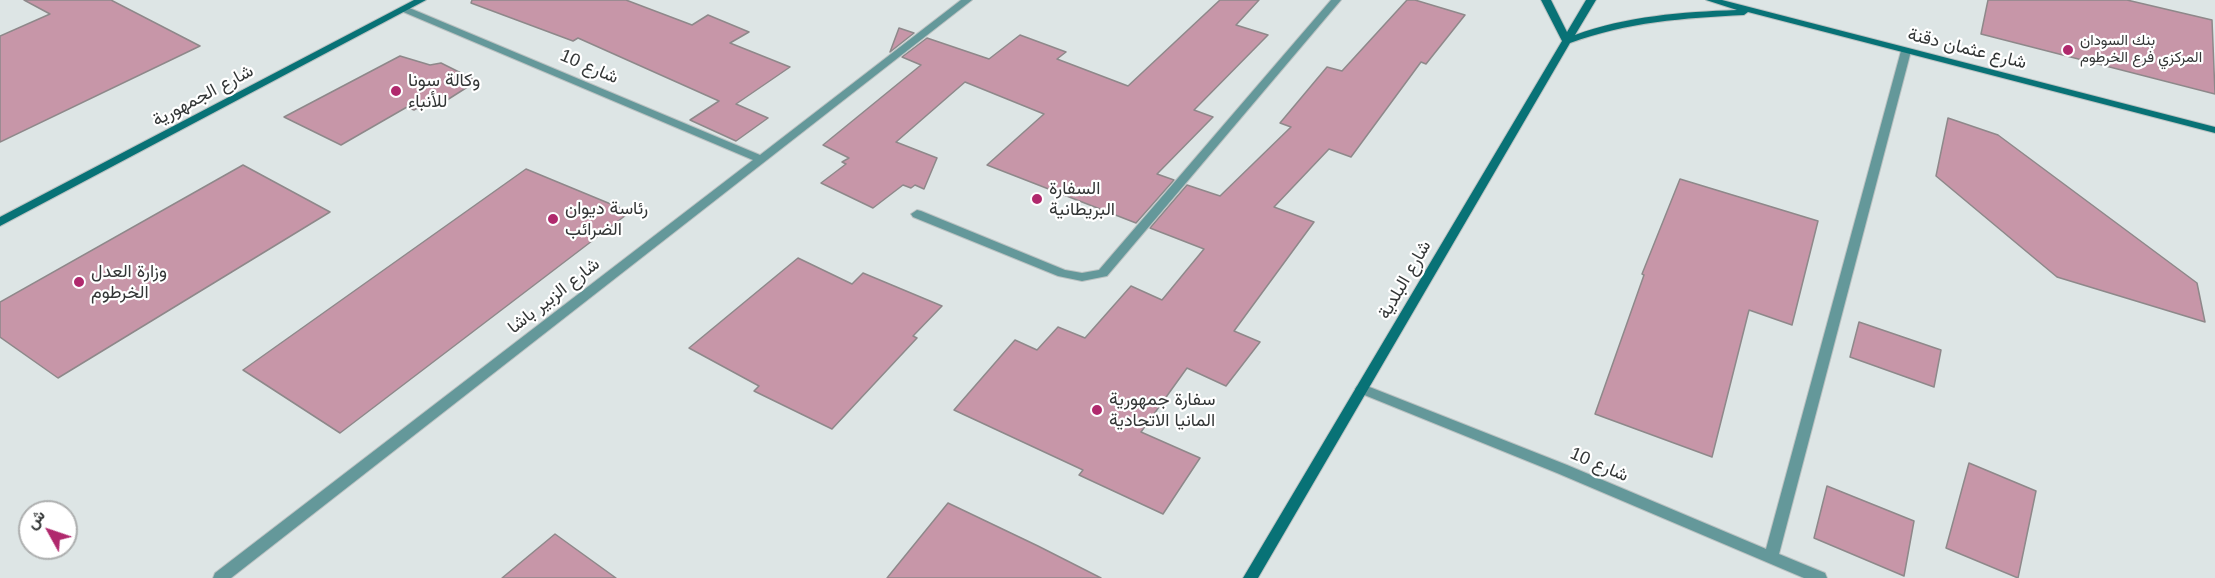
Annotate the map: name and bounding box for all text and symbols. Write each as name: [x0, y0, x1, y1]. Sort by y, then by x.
street label: شارع عثمان دقنة: [1905, 24, 2029, 74]
place label: بنك السودان المركزي فرع الخرطوم: [2080, 32, 2202, 67]
marker: بنك السودان المركزي فرع الخرطوم: [2061, 43, 2075, 57]
street label: شارع 10: [557, 45, 621, 89]
street label: شارع الجمهورية: [149, 60, 257, 132]
place label: وكالة سونا للأنباء: [408, 70, 480, 112]
marker: وكالة سونا للأنباء: [389, 84, 403, 98]
place label: السفارة البريطانية: [1049, 178, 1115, 220]
marker: السفارة البريطانية: [1030, 192, 1044, 206]
place label: رئاسة ديوان الضرائب: [565, 198, 648, 240]
marker: رئاسة ديوان الضرائب: [546, 212, 560, 226]
street label: شارع البلدية: [1374, 237, 1436, 323]
street label: شارع الزبير باشا: [504, 254, 604, 338]
place label: وزارة العدل الخرطوم: [91, 261, 167, 304]
marker: وزارة العدل الخرطوم: [72, 275, 86, 289]
place label: سفارة جمهورية المانيا الاتحادية: [1109, 389, 1215, 432]
marker: سفارة جمهورية المانيا الاتحادية: [1090, 403, 1104, 417]
street label: شارع 10: [1567, 443, 1631, 487]
north arrow: [18, 500, 78, 560]
text: ش: [23, 507, 48, 532]

